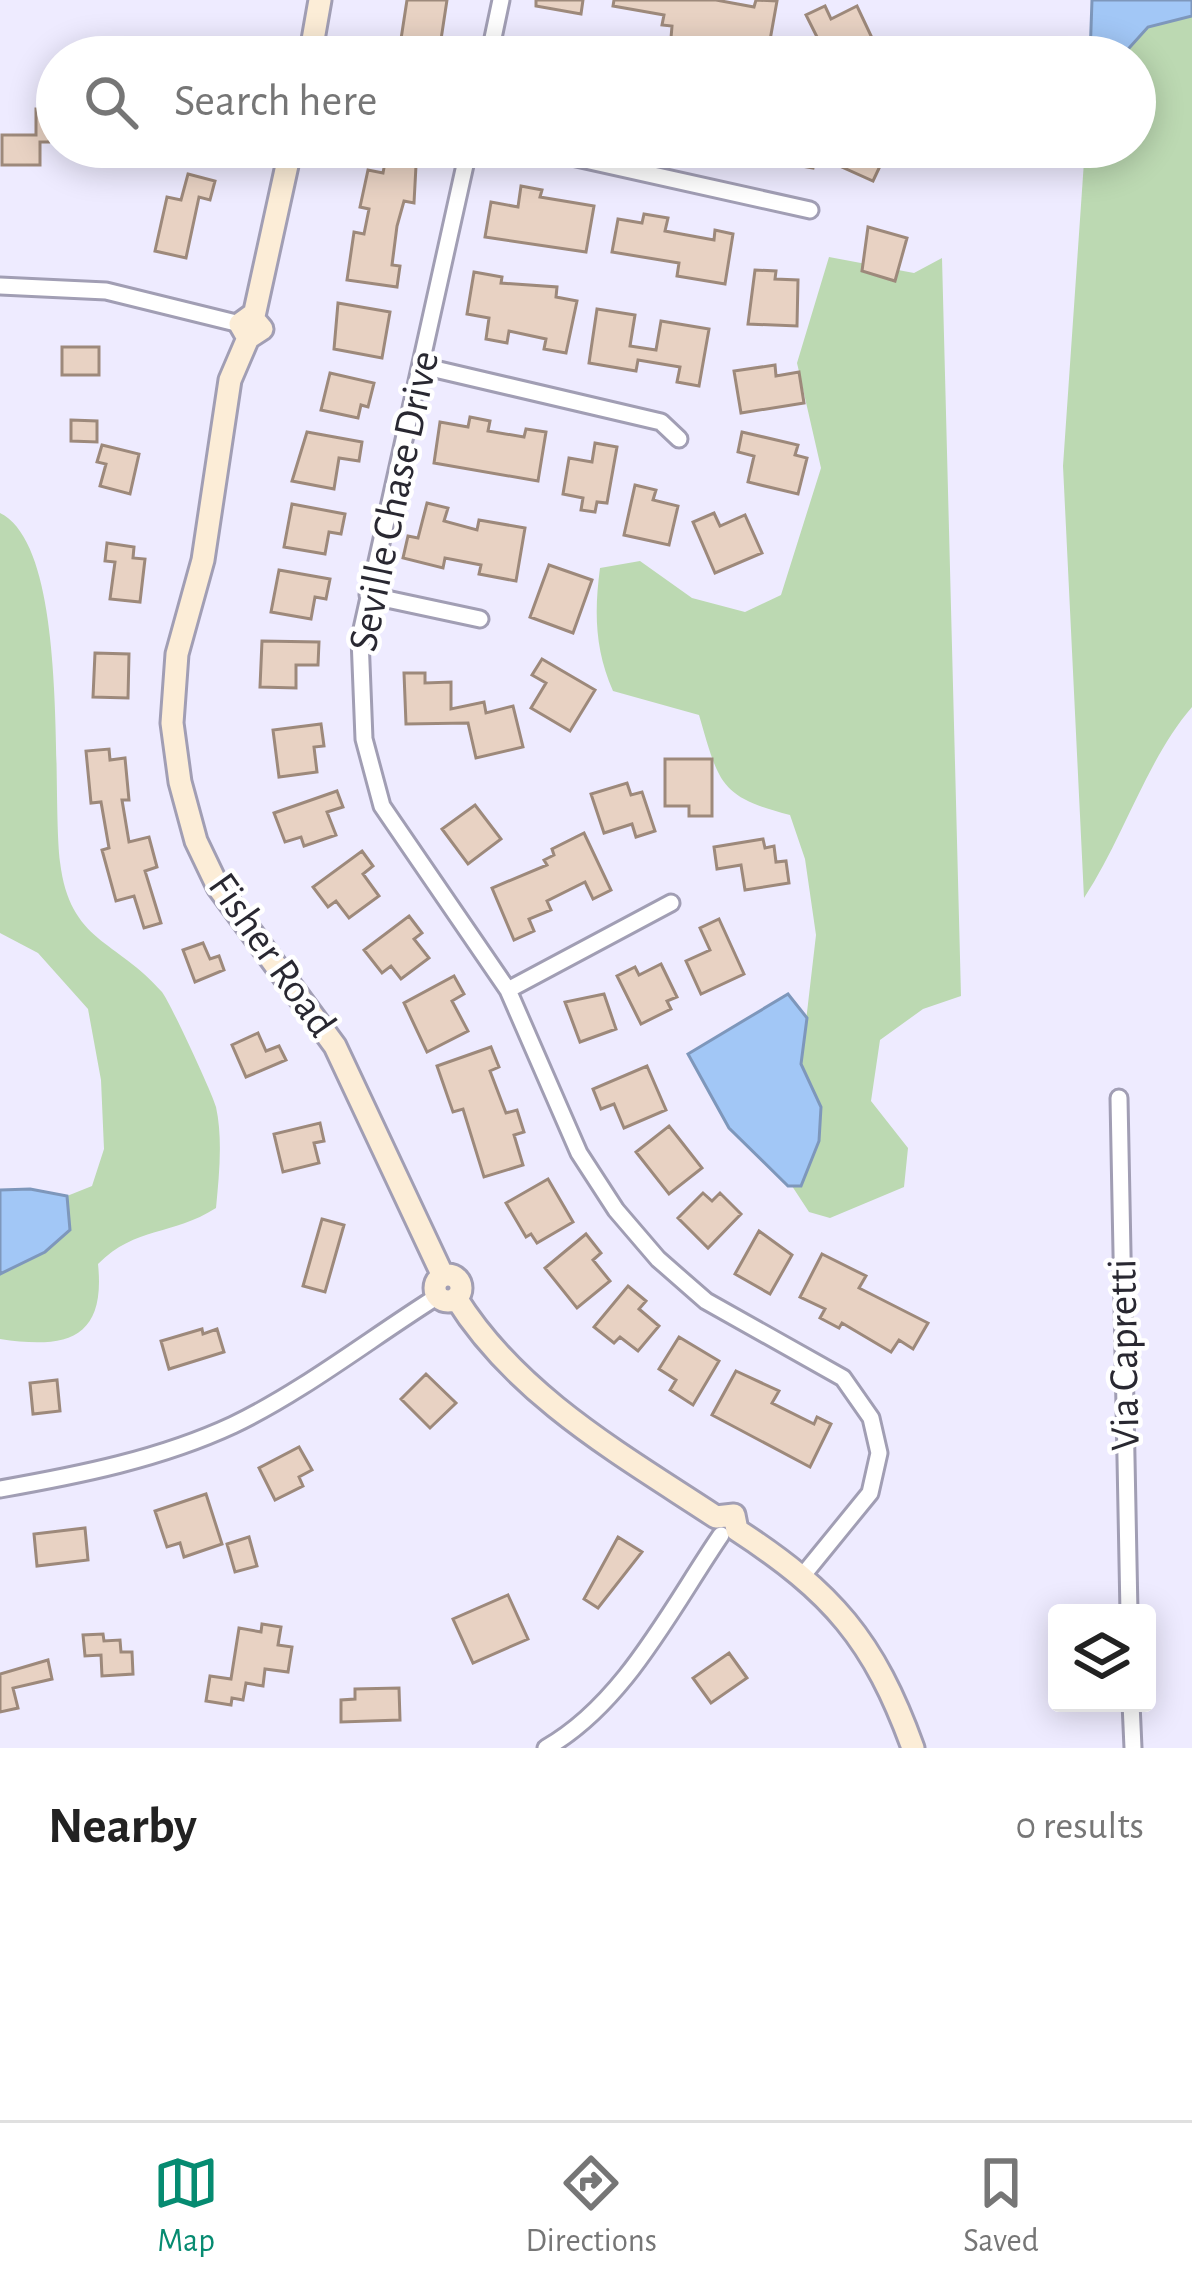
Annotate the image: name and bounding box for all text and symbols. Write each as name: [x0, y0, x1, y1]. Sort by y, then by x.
search box: [36, 36, 1156, 168]
icon: search: [78, 69, 144, 135]
text: Search here: [174, 79, 377, 124]
street label: Seville Chase Drive: [342, 347, 446, 655]
street label: Fisher Road: [201, 865, 343, 1045]
street label: Via Capretti: [1101, 1259, 1147, 1451]
map controls: [1048, 1604, 1156, 1712]
button: layers: [1048, 1604, 1156, 1712]
text: Nearby: [48, 1801, 197, 1852]
text: 0 results: [1016, 1807, 1144, 1846]
tab: Map: [153, 2150, 219, 2262]
tab: Directions: [525, 2150, 657, 2262]
tab: Saved: [963, 2150, 1039, 2262]

